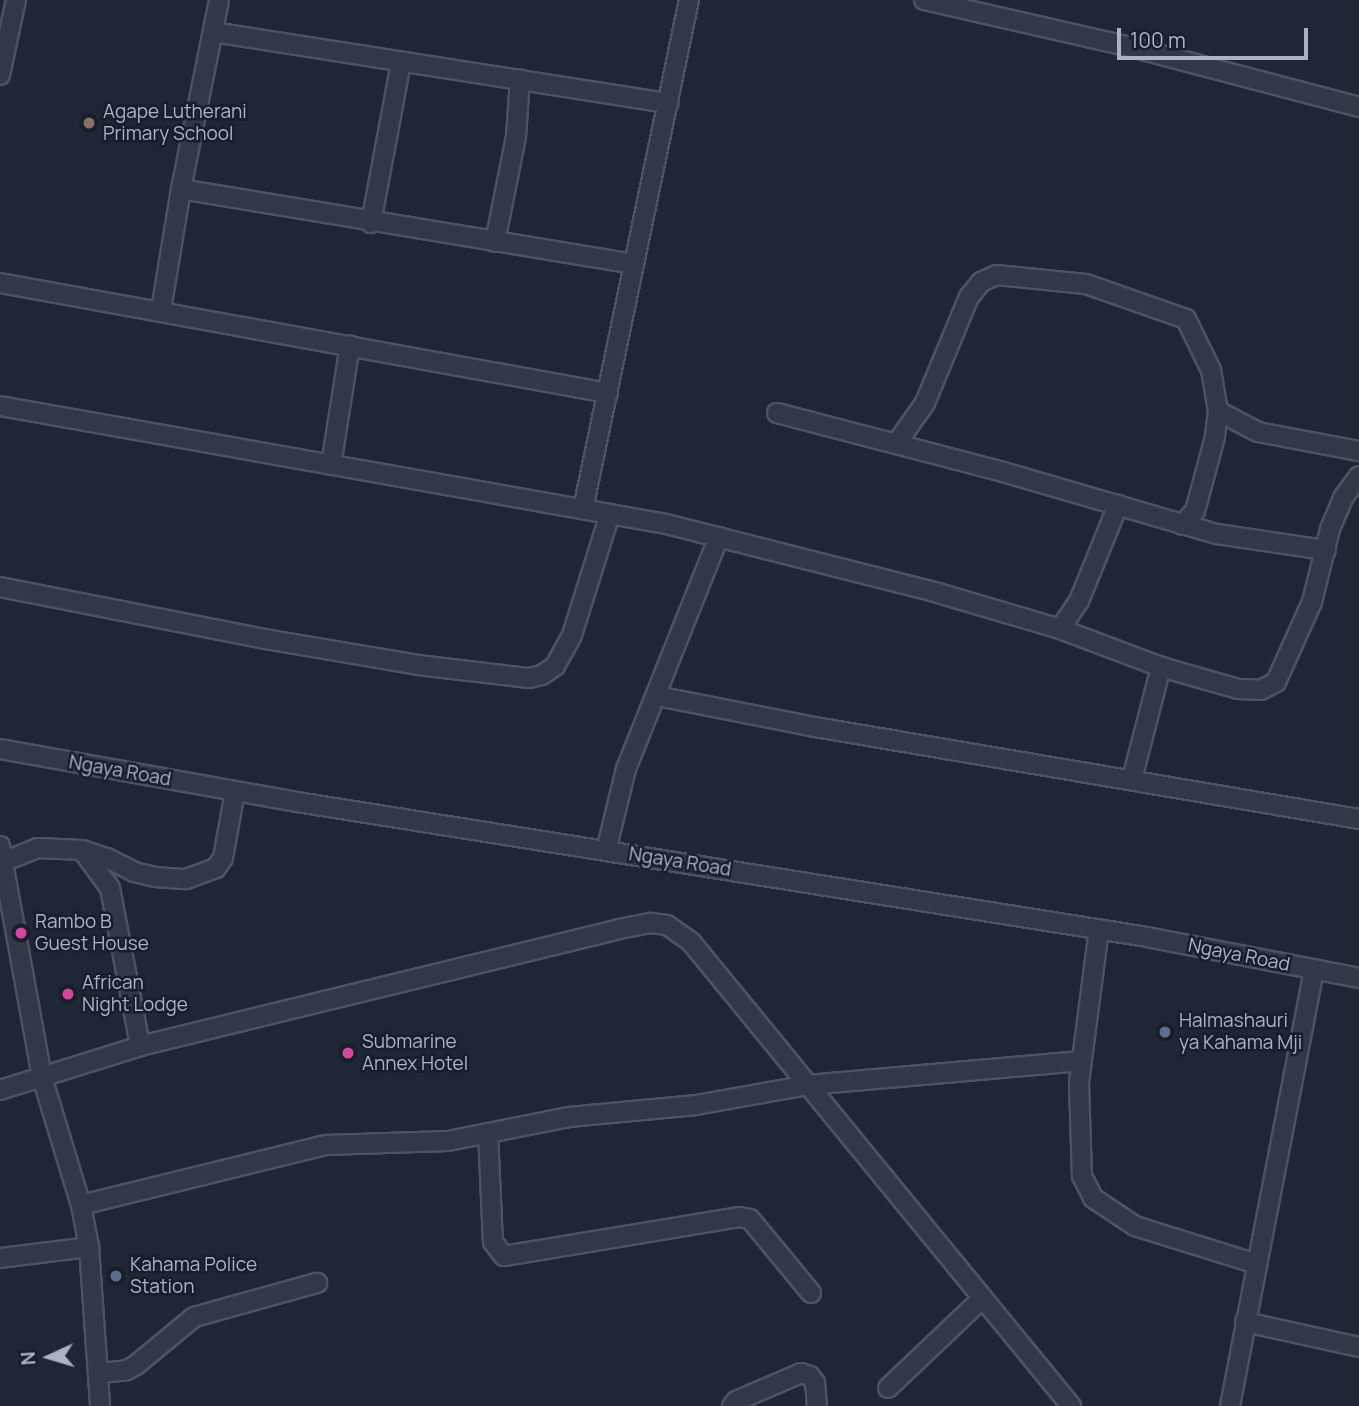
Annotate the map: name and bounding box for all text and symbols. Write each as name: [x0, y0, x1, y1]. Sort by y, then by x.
scale bar: [1121, 14, 1312, 58]
text: 100 m: [1130, 26, 1186, 54]
place label: Agape Lutherani Primary School: [103, 101, 247, 145]
marker: Agape Lutherani Primary School: [81, 115, 97, 131]
street label: Ngaya Road: [67, 751, 173, 791]
street label: Ngaya Road: [627, 843, 733, 881]
place label: Rambo B Guest House: [35, 911, 149, 955]
marker: Rambo B Guest House: [13, 925, 29, 941]
street label: Ngaya Road: [1186, 934, 1292, 976]
place label: African Night Lodge: [82, 972, 188, 1016]
marker: African Night Lodge: [60, 986, 76, 1002]
place label: Halmashauri ya Kahama Mji: [1179, 1010, 1302, 1054]
marker: Halmashauri ya Kahama Mji: [1157, 1024, 1173, 1040]
place label: Submarine Annex Hotel: [362, 1031, 468, 1075]
marker: Submarine Annex Hotel: [340, 1045, 356, 1061]
place label: Kahama Police Station: [130, 1254, 257, 1298]
marker: Kahama Police Station: [108, 1268, 124, 1284]
north arrow: [14, 1322, 84, 1392]
text: N: [15, 1351, 41, 1366]

